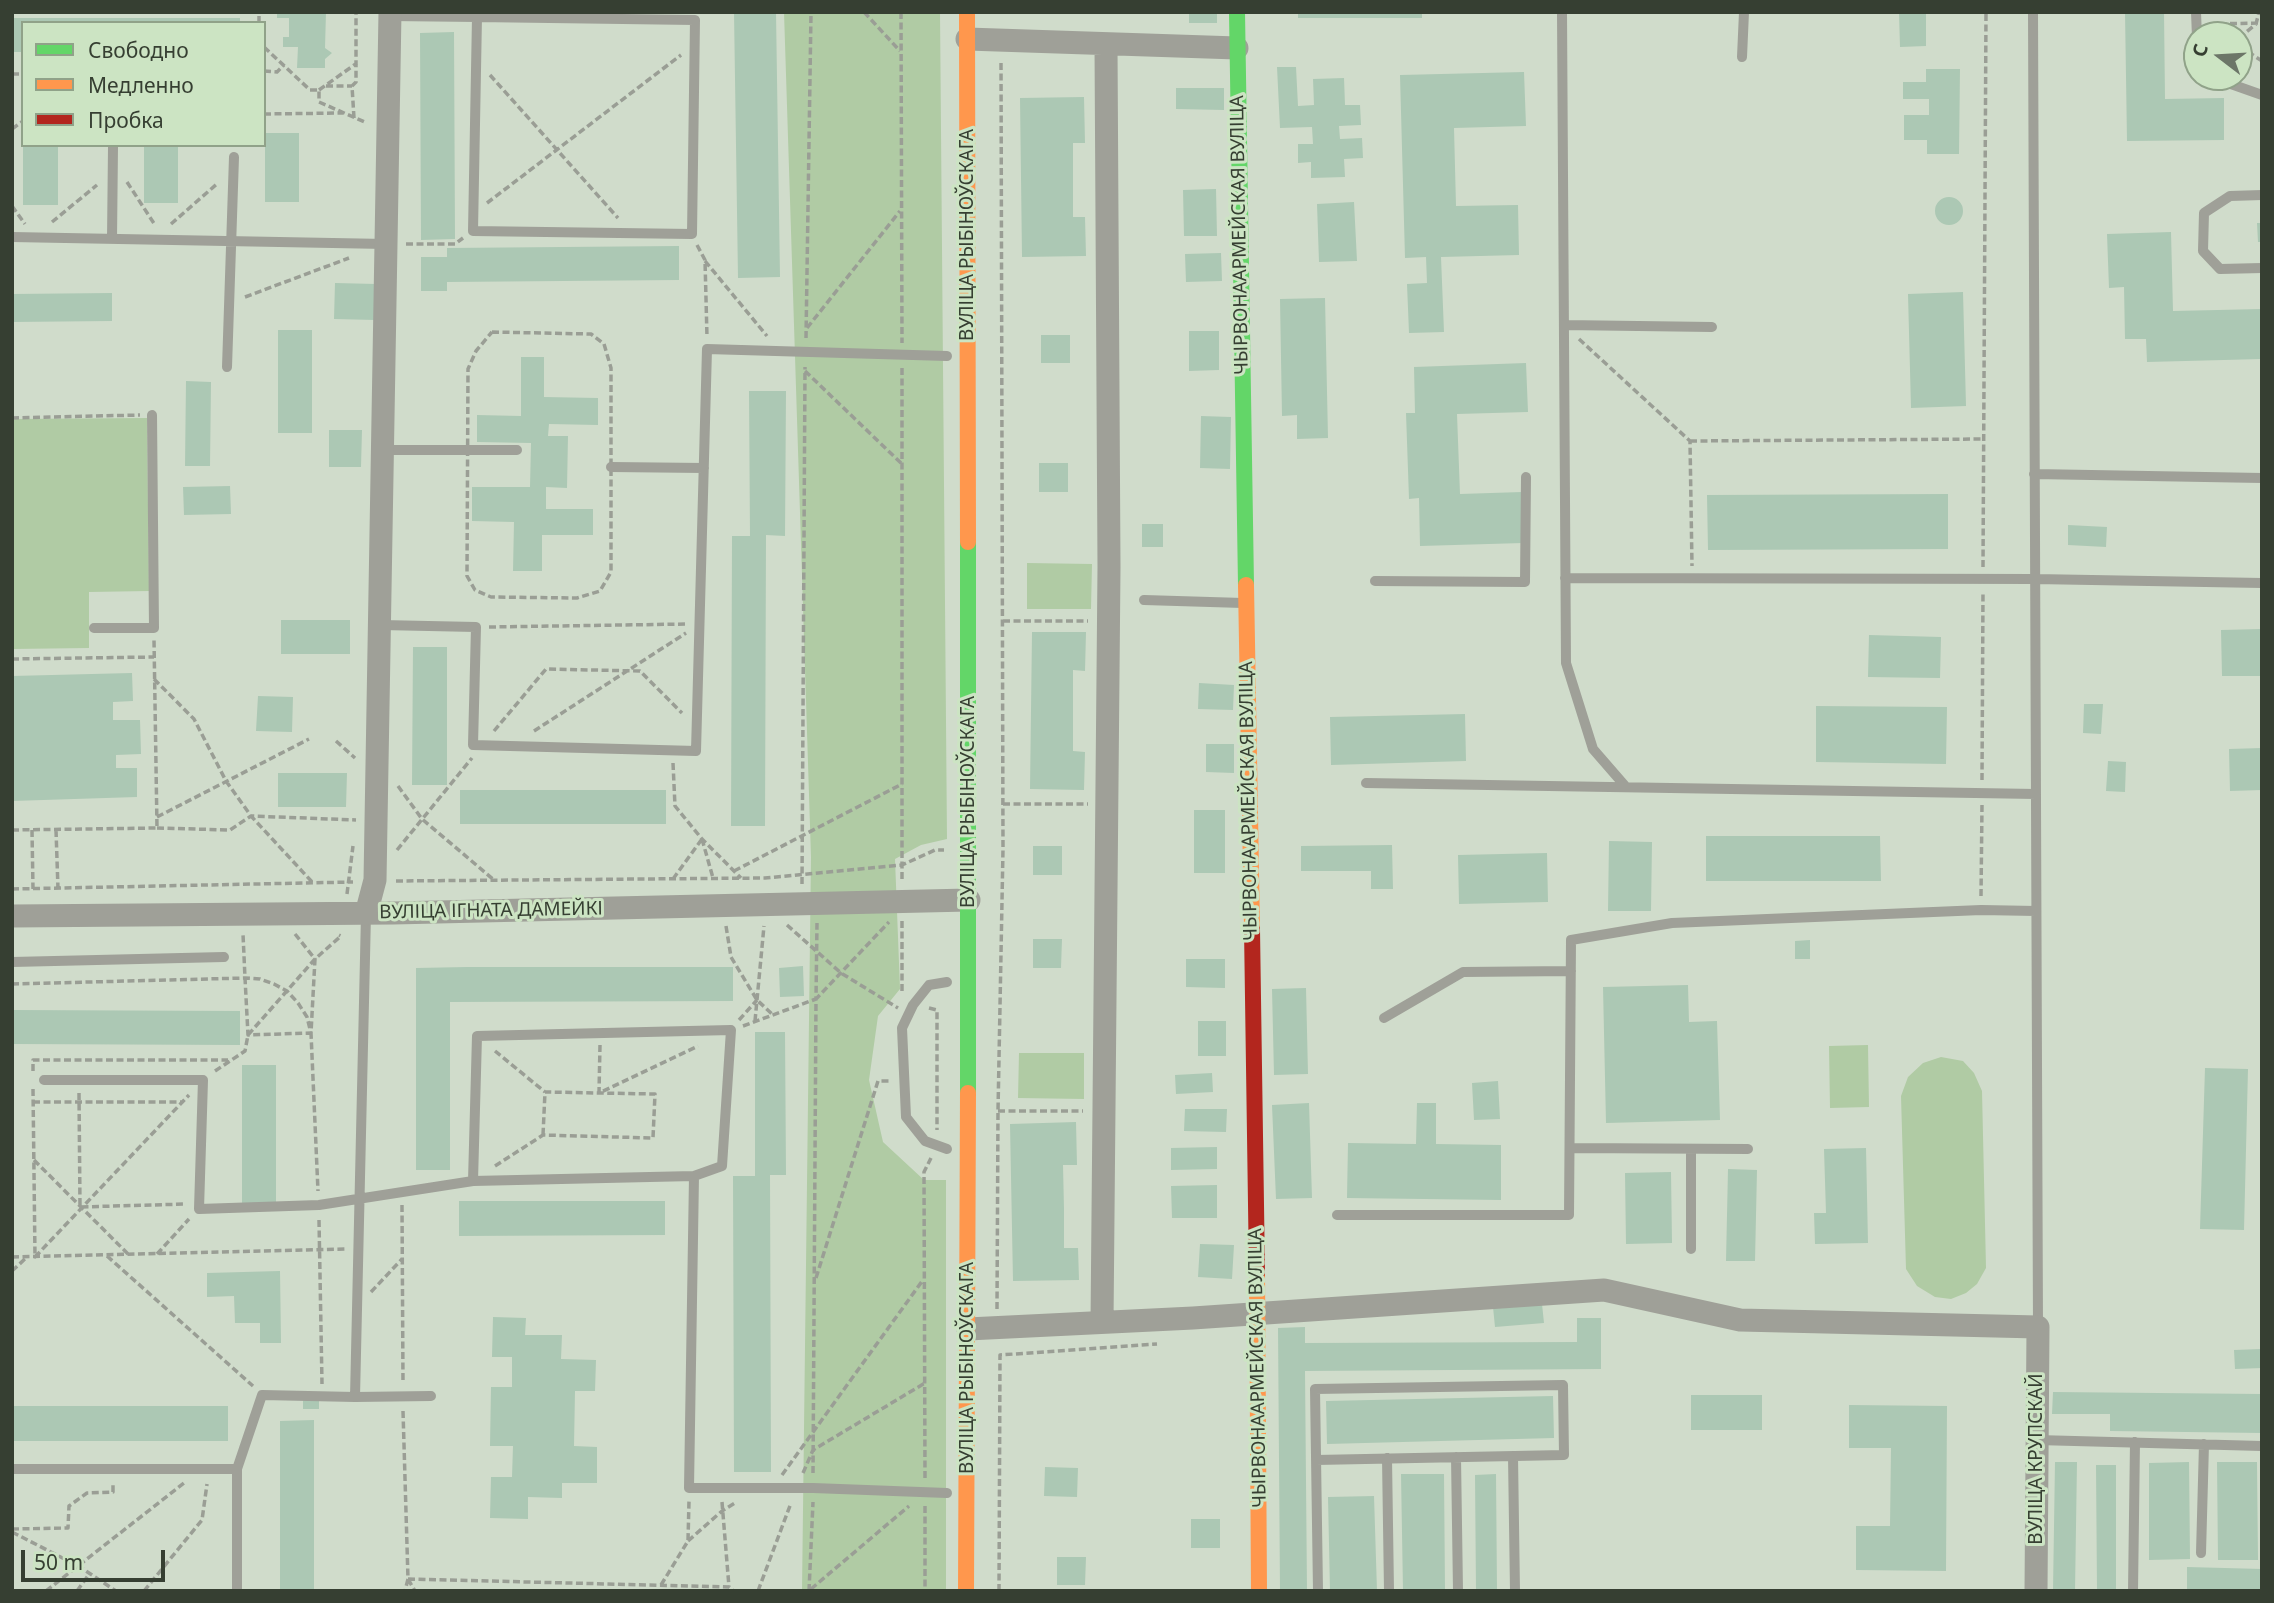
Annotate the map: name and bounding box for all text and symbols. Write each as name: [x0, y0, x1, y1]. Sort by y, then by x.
legend: [21, 21, 266, 147]
north arrow: [2183, 21, 2253, 91]
text: Свободно: [88, 36, 189, 64]
text: С: [2186, 41, 2214, 60]
text: Медленно: [88, 71, 194, 99]
street label: ЧЫРВОНААРМЕЙСКАЯ ВУЛІЦА: [1226, 95, 1254, 375]
text: Пробка: [88, 106, 164, 134]
street label: ВУЛІЦА РЫБІНОЎСКАГА: [957, 129, 979, 341]
street label: ЧЫРВОНААРМЕЙСКАЯ ВУЛІЦА: [1235, 661, 1263, 941]
street label: ВУЛІЦА РЫБІНОЎСКАГА: [958, 696, 980, 908]
street label: ВУЛІЦА ІГНАТА ДАМЕЙКІ: [379, 898, 603, 924]
street label: ЧЫРВОНААРМЕЙСКАЯ ВУЛІЦА: [1244, 1228, 1272, 1508]
street label: ВУЛІЦА РЫБІНОЎСКАГА: [957, 1262, 979, 1474]
street label: ВУЛІЦА КРУПСКАЙ: [2026, 1373, 2048, 1545]
scale bar: [24, 1536, 168, 1580]
text: 50 m: [34, 1548, 83, 1576]

